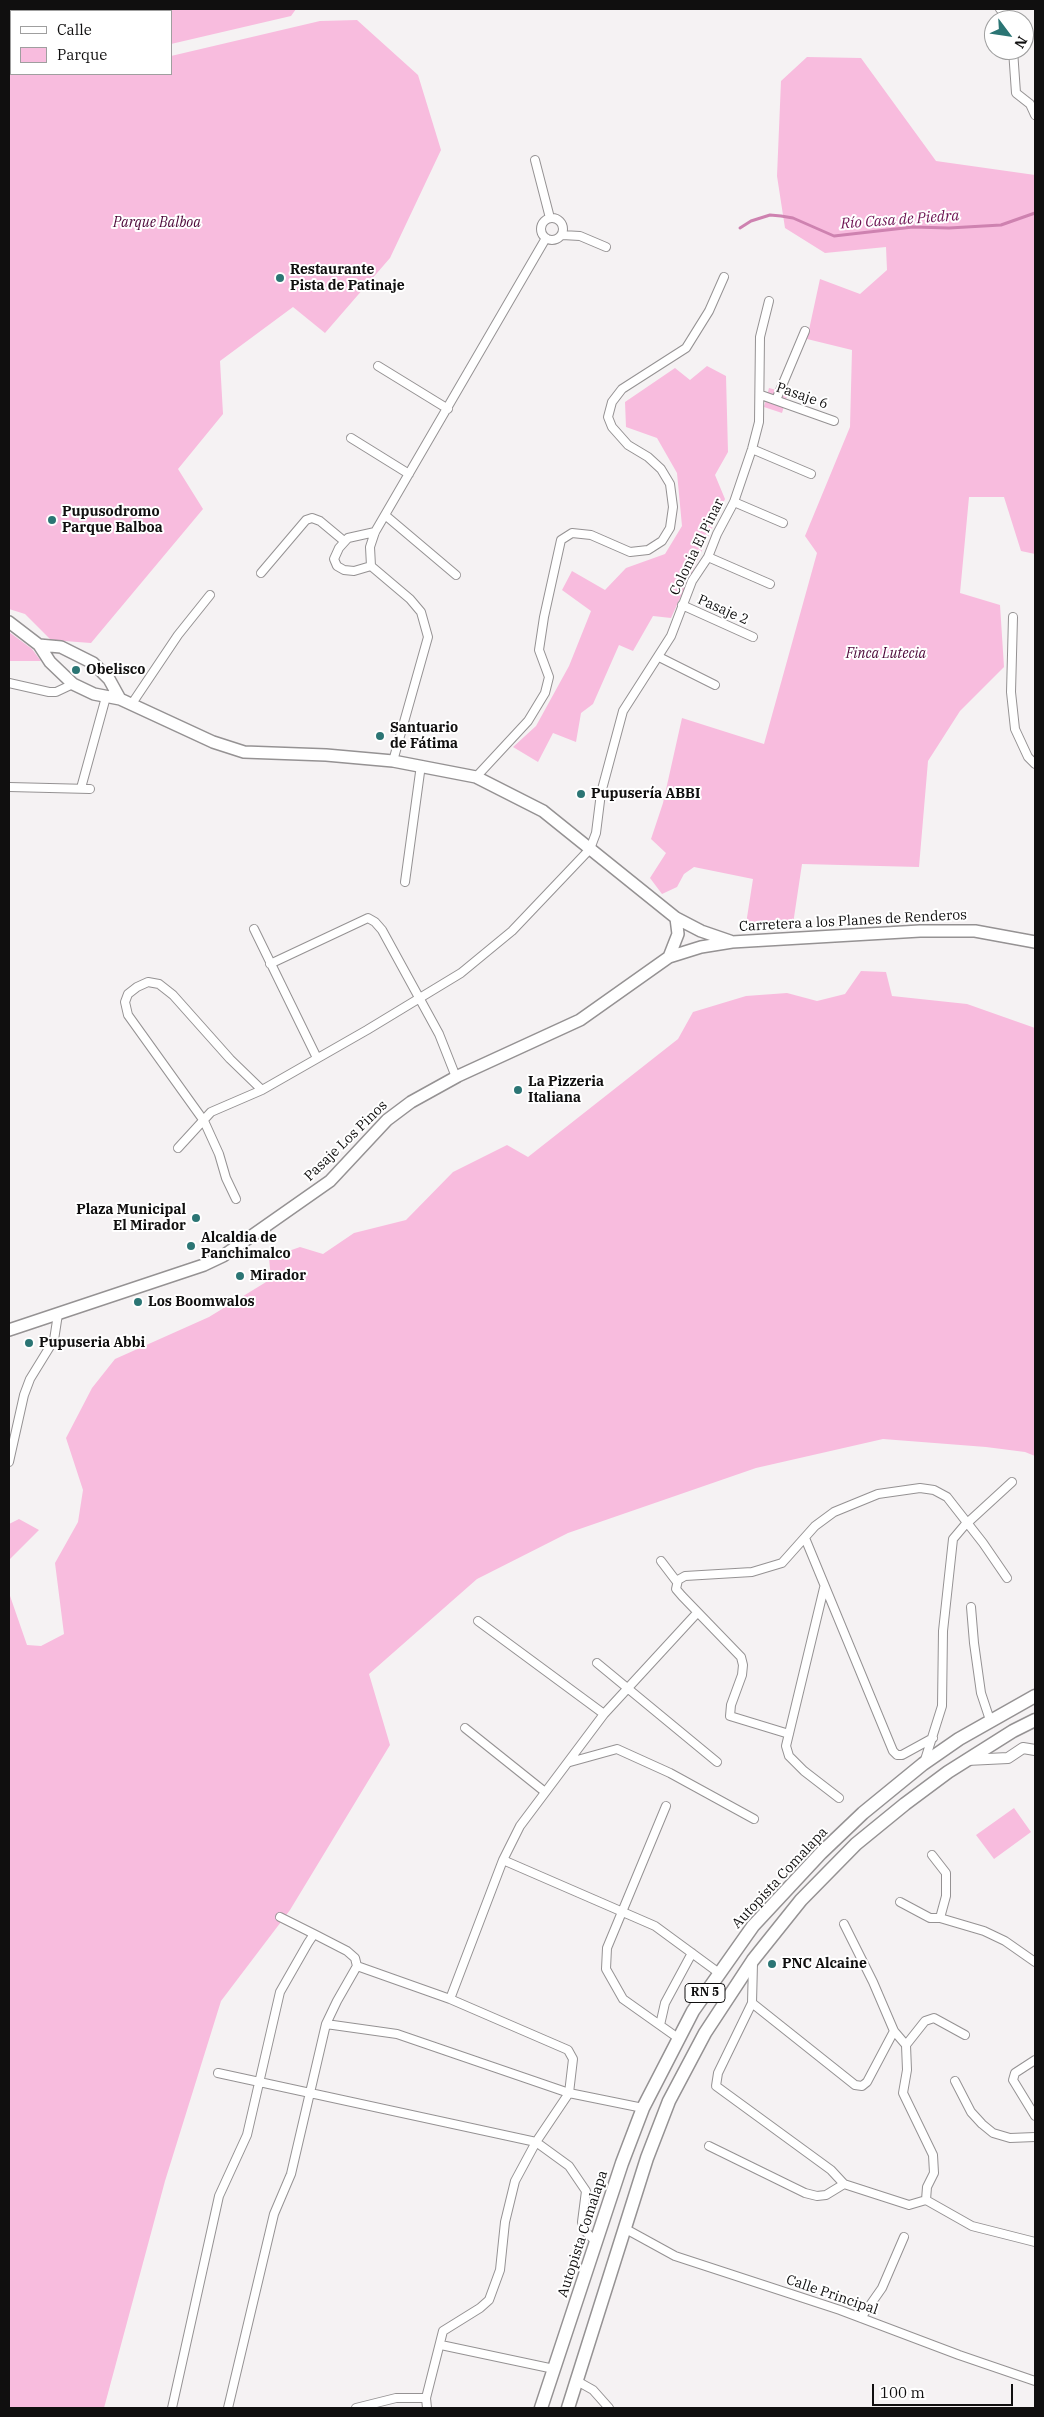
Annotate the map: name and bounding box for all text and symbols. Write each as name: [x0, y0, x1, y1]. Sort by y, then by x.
legend: [10, 10, 172, 75]
north arrow: [984, 10, 1034, 60]
text: Calle: [57, 20, 92, 39]
text: N: [1010, 33, 1032, 52]
text: Parque: [57, 45, 107, 64]
water label: Río Casa de Piedra: [840, 207, 960, 233]
park label: Parque Balboa: [113, 215, 201, 231]
place label: Restaurante Pista de Patinaje: [290, 262, 405, 294]
marker: Restaurante Pista de Patinaje: [274, 272, 286, 284]
street label: Pasaje 6: [774, 379, 830, 413]
street label: Colonia El Pinar: [666, 496, 728, 598]
place label: Pupusodromo Parque Balboa: [62, 504, 163, 536]
marker: Pupusodromo Parque Balboa: [46, 514, 58, 526]
street label: Pasaje 2: [695, 591, 751, 629]
park label: Finca Lutecia: [846, 646, 926, 662]
place label: Obelisco: [86, 662, 145, 678]
marker: Obelisco: [70, 664, 82, 676]
place label: Santuario de Fátima: [390, 720, 458, 752]
marker: Santuario de Fátima: [374, 730, 386, 742]
place label: Pupusería ABBI: [591, 786, 700, 802]
marker: Pupusería ABBI: [575, 788, 587, 800]
street label: Carretera a los Planes de Renderos: [739, 907, 967, 935]
place label: La Pizzeria Italiana: [528, 1074, 604, 1106]
marker: La Pizzeria Italiana: [512, 1084, 524, 1096]
street label: Pasaje Los Pinos: [301, 1097, 391, 1185]
place label: Plaza Municipal El Mirador: [76, 1202, 186, 1234]
marker: Plaza Municipal El Mirador: [190, 1212, 202, 1224]
place label: Alcaldia de Panchimalco: [201, 1230, 291, 1262]
marker: Alcaldia de Panchimalco: [185, 1240, 197, 1252]
place label: Mirador: [250, 1268, 306, 1284]
marker: Mirador: [234, 1270, 246, 1282]
place label: Los Boomwalos: [148, 1294, 255, 1310]
marker: Los Boomwalos: [132, 1296, 144, 1308]
place label: Pupuseria Abbi: [39, 1335, 145, 1351]
marker: Pupuseria Abbi: [23, 1337, 35, 1349]
street label: Autopista Comalapa: [729, 1824, 831, 1932]
place label: PNC Alcaine: [782, 1956, 867, 1972]
marker: PNC Alcaine: [766, 1958, 778, 1970]
road number: RN 5: [685, 1984, 725, 2002]
street label: Autopista Comalapa: [555, 2168, 611, 2300]
street label: Calle Principal: [784, 2271, 880, 2319]
scale bar: [874, 2374, 1015, 2406]
text: 100 m: [880, 2383, 925, 2402]

